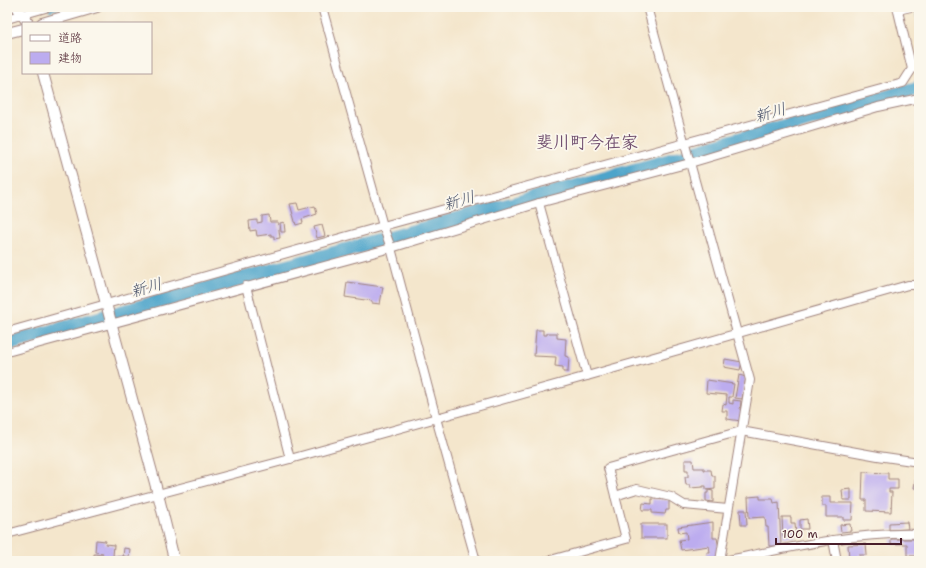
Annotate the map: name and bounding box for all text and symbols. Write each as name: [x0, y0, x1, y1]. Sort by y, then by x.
legend: [22, 22, 152, 74]
text: 道路: [58, 30, 82, 46]
text: 建物: [58, 50, 82, 66]
water label: 新川: [752, 98, 788, 127]
district label: 斐川町今在家: [536, 131, 638, 153]
water label: 新川: [441, 186, 477, 215]
water label: 新川: [128, 273, 164, 302]
scale bar: [776, 520, 901, 546]
text: 100 m: [782, 526, 818, 542]

